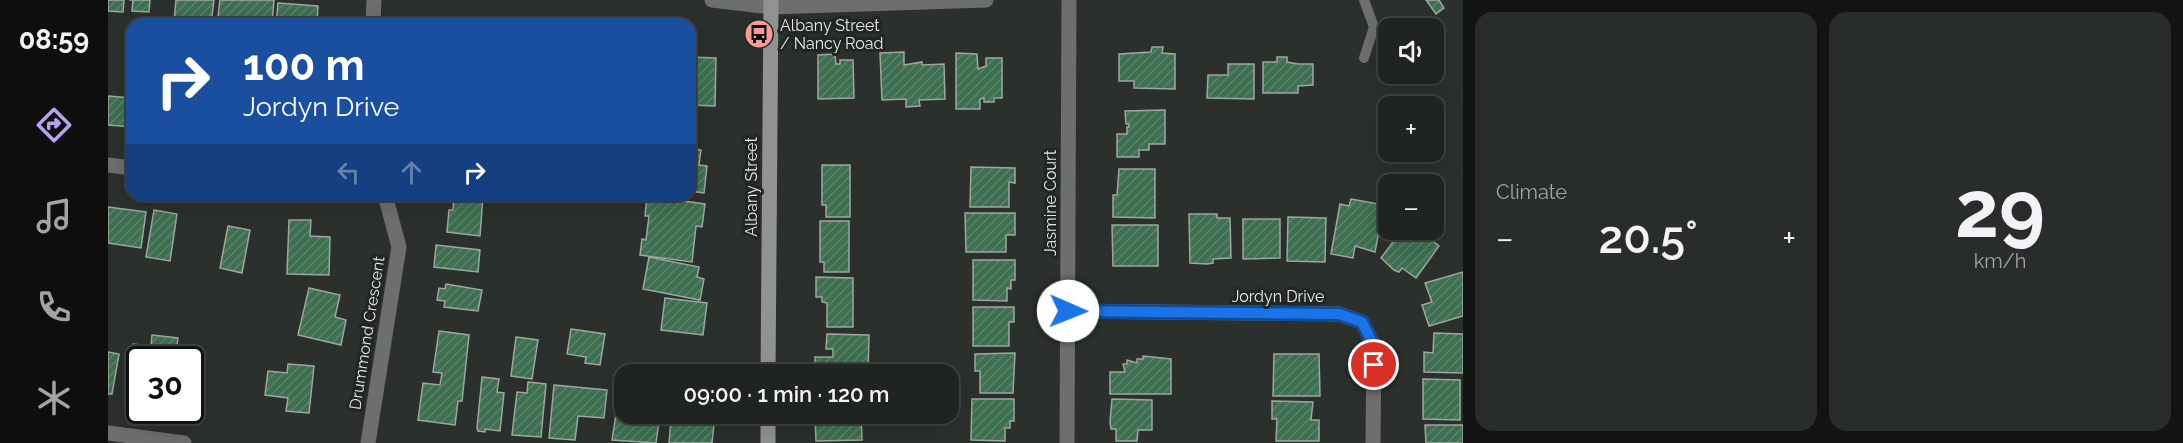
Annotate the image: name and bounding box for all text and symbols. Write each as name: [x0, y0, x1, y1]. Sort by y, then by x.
place label: Albany Street / Nancy Road: [780, 16, 883, 53]
bus stop icon: Albany Street / Nancy Road: [743, 18, 775, 50]
map controls: [1378, 18, 1444, 240]
button: sound: [1378, 18, 1444, 84]
text: 08:59: [19, 24, 89, 55]
text: 100 m: [243, 41, 365, 90]
icon: right: [144, 42, 222, 120]
text: Jordyn Drive: [243, 91, 399, 122]
button: +: [1378, 96, 1444, 162]
icon: directions: [33, 104, 75, 146]
street label: Albany Street: [742, 137, 761, 237]
street label: Jasmine Court: [1041, 149, 1060, 256]
icon: left: [332, 156, 365, 189]
icon: ahead: [395, 156, 428, 189]
icon: right: [458, 156, 491, 189]
text: 29: [1955, 164, 2045, 255]
button: −: [1378, 174, 1444, 240]
text: Climate: [1496, 180, 1567, 204]
icon: music: [33, 195, 75, 237]
text: 20.5°: [1598, 211, 1698, 264]
text: −: [1496, 219, 1514, 258]
text: +: [1782, 219, 1796, 258]
text: km/h: [1974, 249, 2026, 273]
street label: Drummond Crescent: [345, 254, 389, 411]
position arrow: [1036, 279, 1100, 343]
icon: phone: [33, 286, 75, 328]
street label: Jordyn Drive: [1232, 287, 1324, 306]
pin: [1348, 339, 1399, 390]
speed limit sign: 30: [126, 346, 204, 424]
icon: arrive: [1357, 348, 1390, 381]
icon: climate: [33, 377, 75, 419]
text: 09:00 · 1 min · 120 m: [684, 381, 889, 407]

